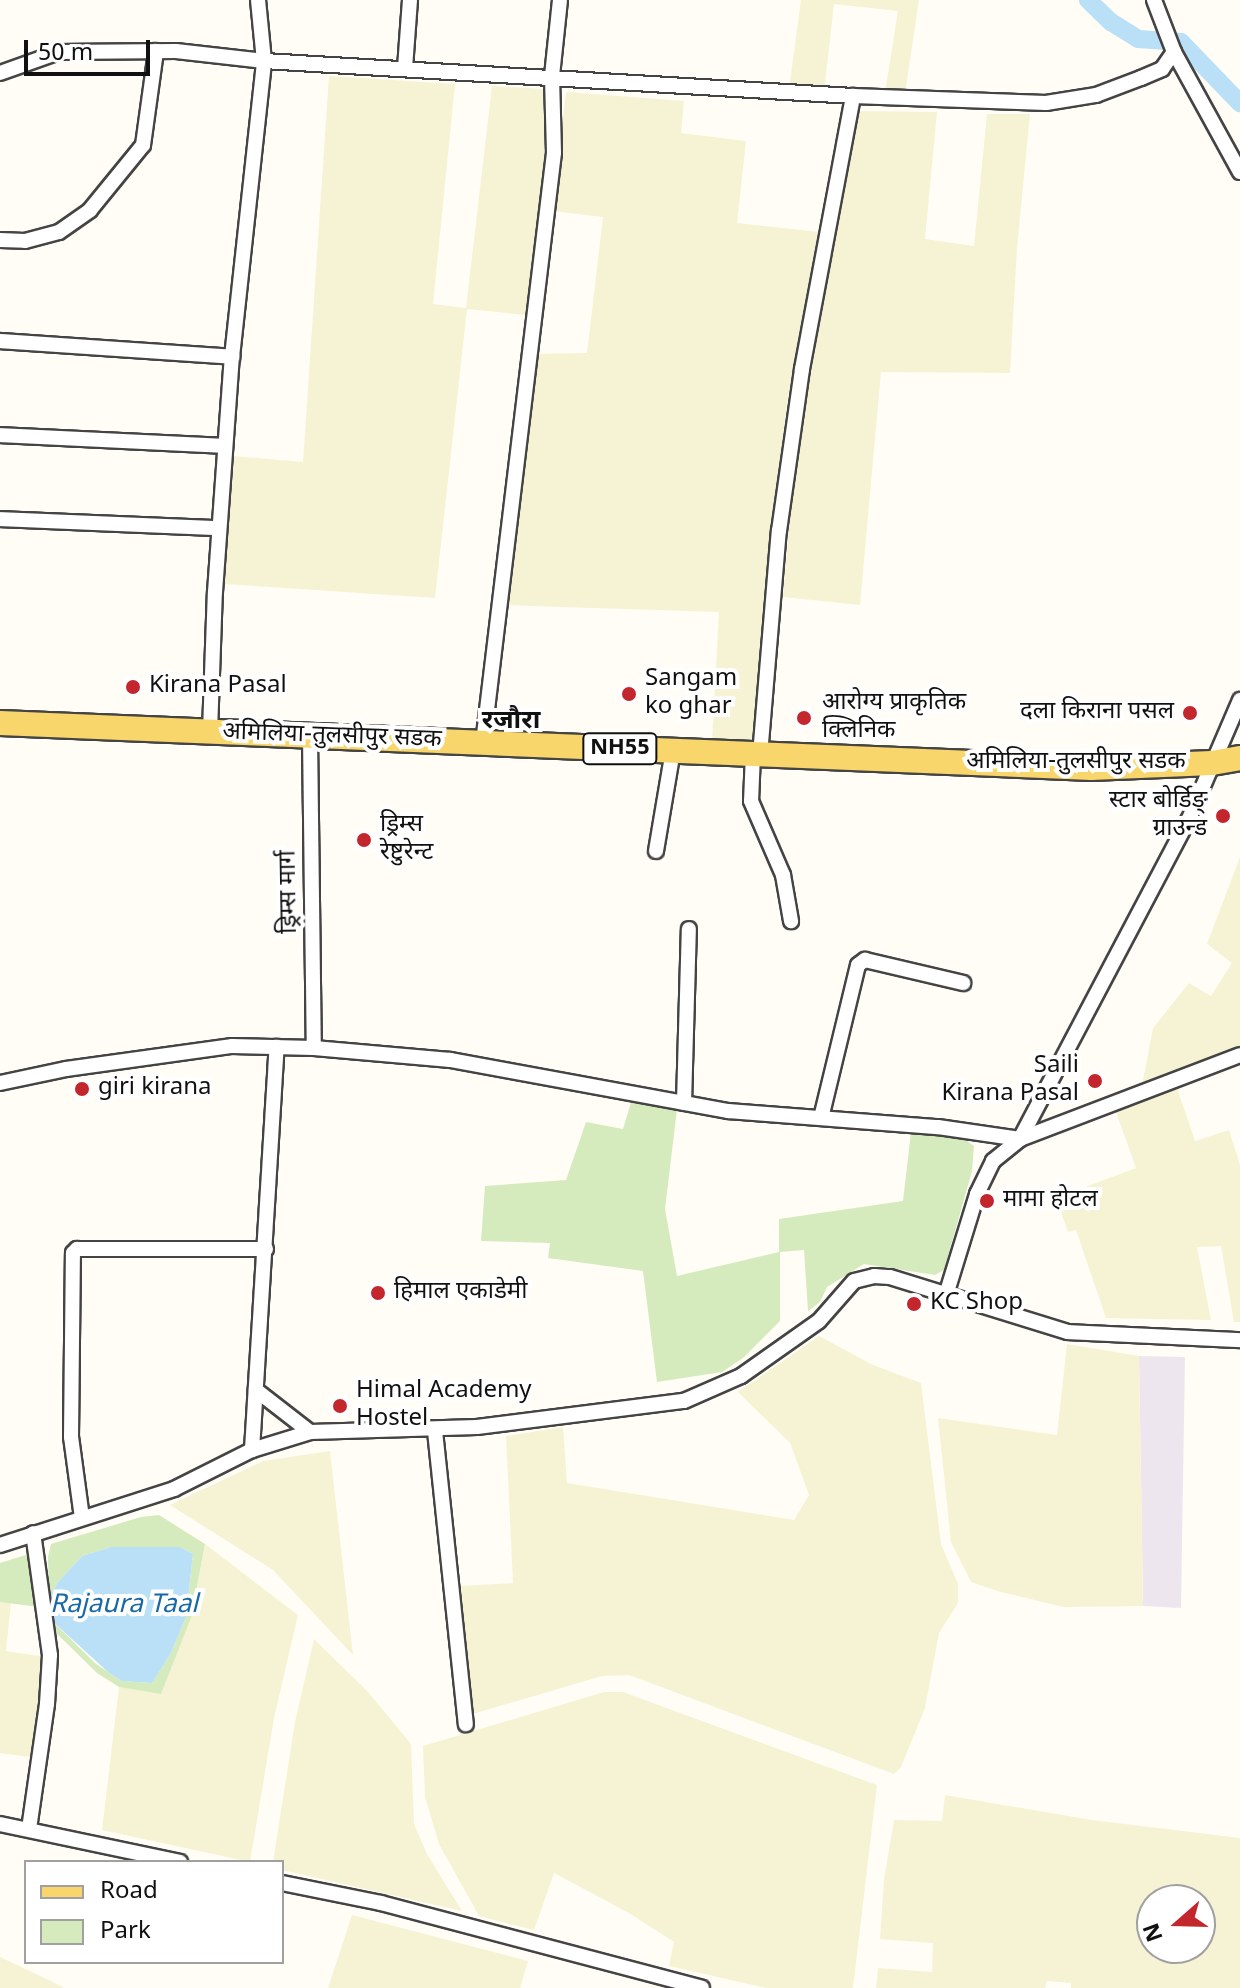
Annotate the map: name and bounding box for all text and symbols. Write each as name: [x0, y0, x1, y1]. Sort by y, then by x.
scale bar: [28, 24, 154, 74]
text: 50 m: [38, 38, 93, 70]
place label: Sangam ko ghar: [645, 666, 737, 722]
place label: Kirana Pasal: [149, 673, 287, 701]
marker: Kirana Pasal: [124, 678, 142, 696]
marker: Sangam ko ghar: [620, 685, 638, 703]
place label: आरोग्य प्राकृतिक क्लिनिक: [822, 690, 966, 746]
place label: दला किराना पसल: [1020, 699, 1174, 727]
marker: दला किराना पसल: [1181, 704, 1199, 722]
district label: रजौरा: [482, 707, 540, 739]
marker: आरोग्य प्राकृतिक क्लिनिक: [793, 707, 815, 729]
street label: अमिलिया-तुलसीपुर सडक: [222, 719, 442, 755]
road number: NH55: [582, 731, 658, 767]
street label: अमिलिया-तुलसीपुर सडक: [966, 749, 1186, 777]
place label: स्टार बोर्डिङ् ग्राउन्ड: [1109, 788, 1207, 844]
marker: स्टार बोर्डिङ् ग्राउन्ड: [1214, 807, 1232, 825]
place label: ड्रिम्स रेष्टुरेन्ट: [380, 812, 433, 868]
marker: ड्रिम्स रेष्टुरेन्ट: [355, 831, 373, 849]
street label: ड्रिम्स मार्ग: [275, 850, 305, 934]
place label: Saili Kirana Pasal: [941, 1053, 1079, 1109]
marker: Saili Kirana Pasal: [1086, 1072, 1104, 1090]
place label: giri kirana: [98, 1075, 211, 1103]
marker: giri kirana: [73, 1080, 91, 1098]
place label: मामा होटल: [1003, 1187, 1098, 1215]
marker: मामा होटल: [978, 1192, 996, 1210]
place label: हिमाल एकाडेमी: [394, 1279, 527, 1307]
marker: हिमाल एकाडेमी: [369, 1284, 387, 1302]
place label: KC Shop: [930, 1290, 1023, 1318]
marker: KC Shop: [905, 1295, 923, 1313]
place label: Himal Academy Hostel: [356, 1378, 532, 1434]
marker: Himal Academy Hostel: [331, 1397, 349, 1415]
water label: Rajaura Taal: [50, 1591, 198, 1623]
legend: [24, 1860, 284, 1964]
text: Road: [100, 1876, 158, 1908]
north arrow: [1136, 1884, 1216, 1964]
text: Park: [100, 1916, 151, 1948]
text: N: [1138, 1918, 1172, 1945]

